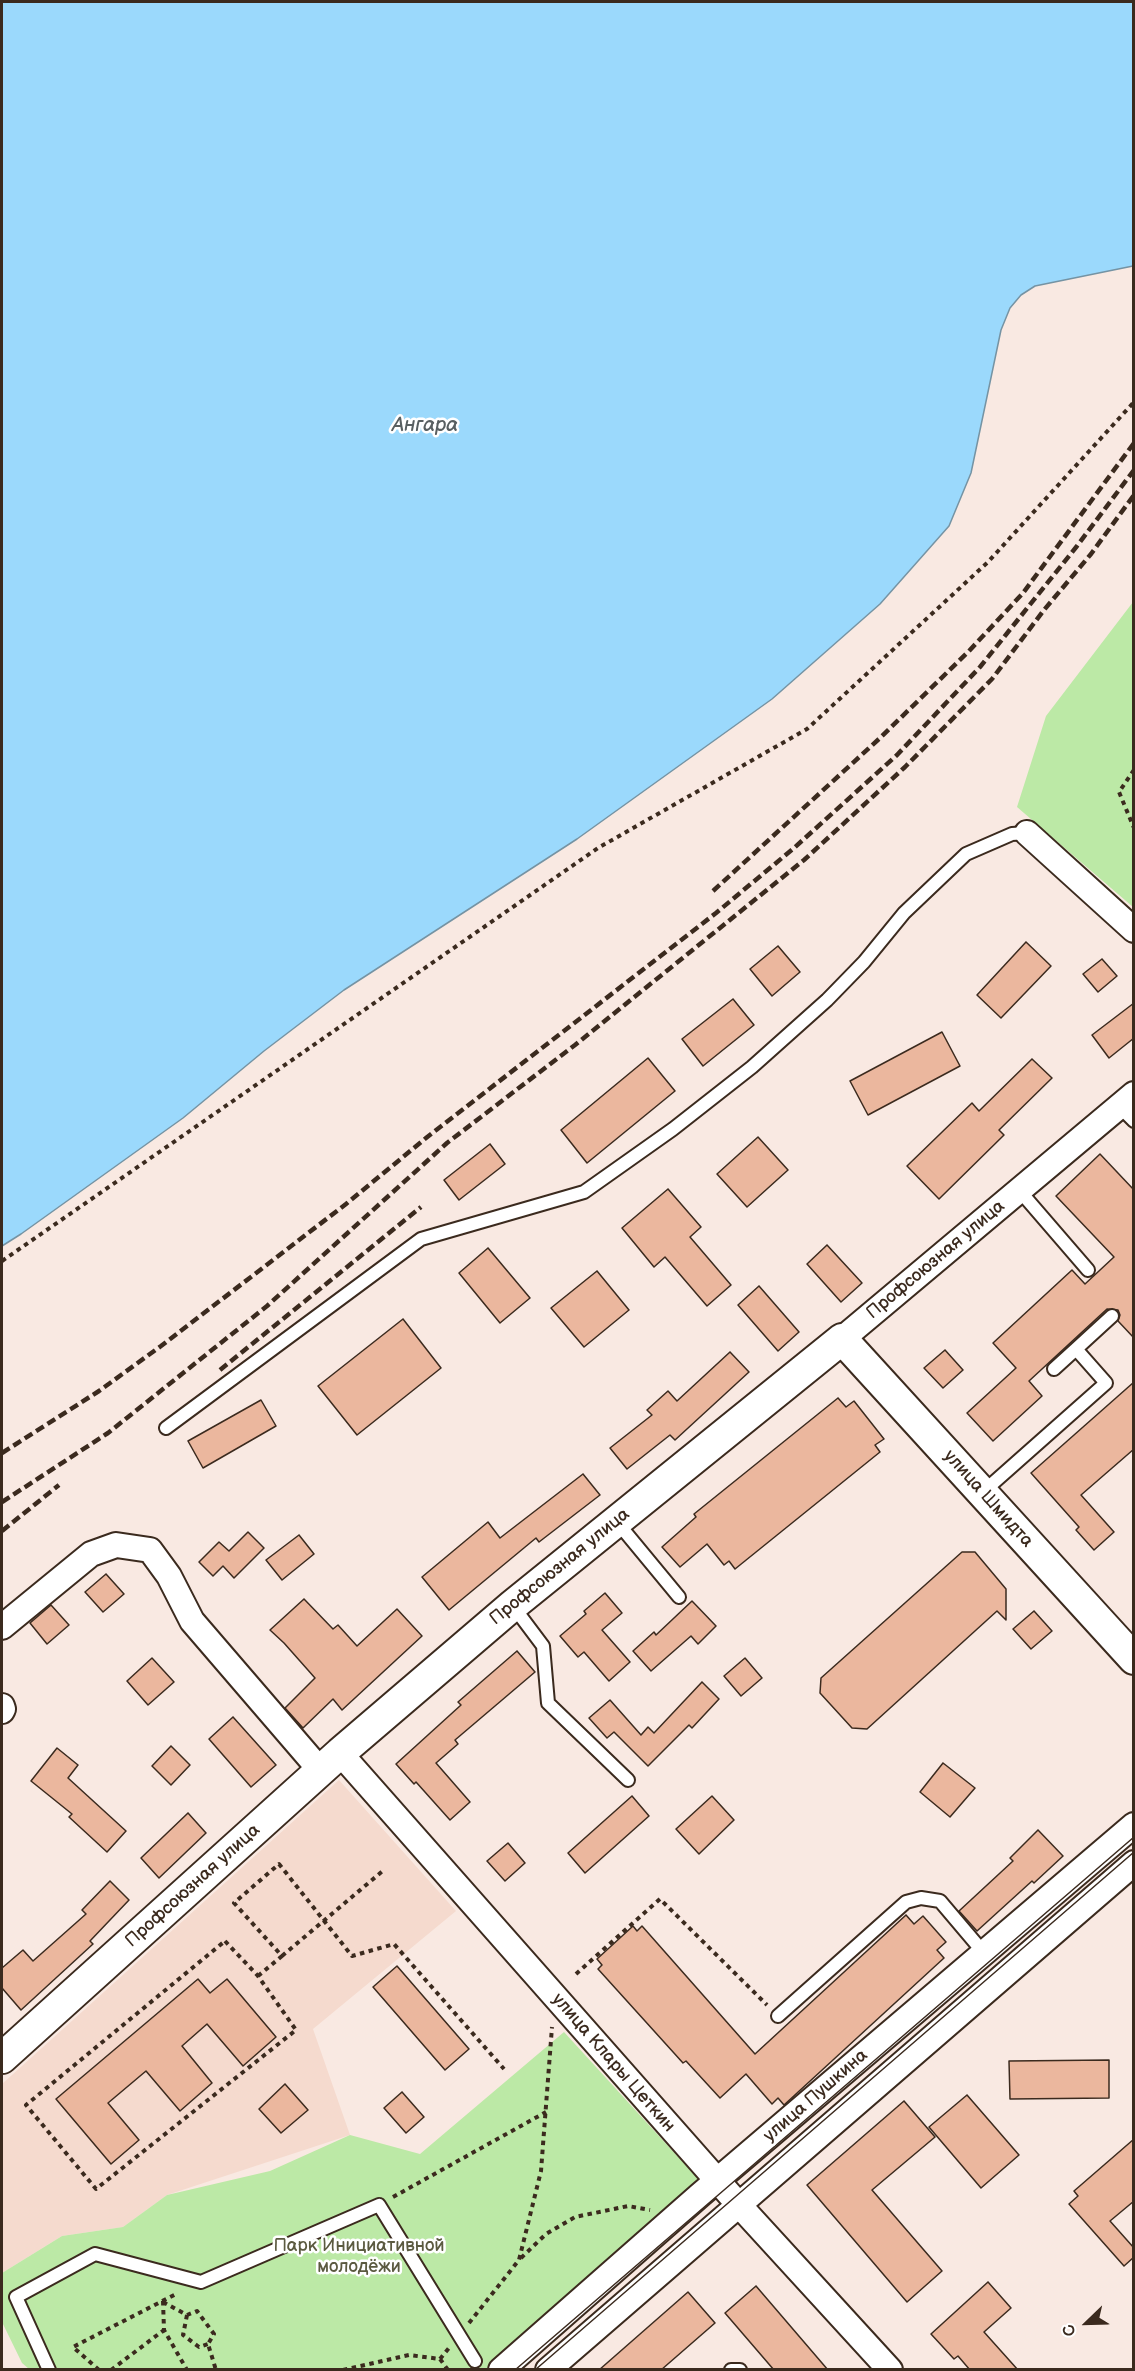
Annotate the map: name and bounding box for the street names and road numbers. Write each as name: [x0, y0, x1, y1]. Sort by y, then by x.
street label: Профсоюзная улица: [863, 1196, 1009, 1324]
street label: улица Шмидта: [939, 1446, 1037, 1552]
street label: Профсоюзная улица: [486, 1504, 634, 1630]
street label: Профсоюзная улица: [121, 1820, 265, 1952]
street label: улица Клары Цеткин: [547, 1989, 679, 2137]
street label: улица Пушкина: [760, 2045, 872, 2147]

